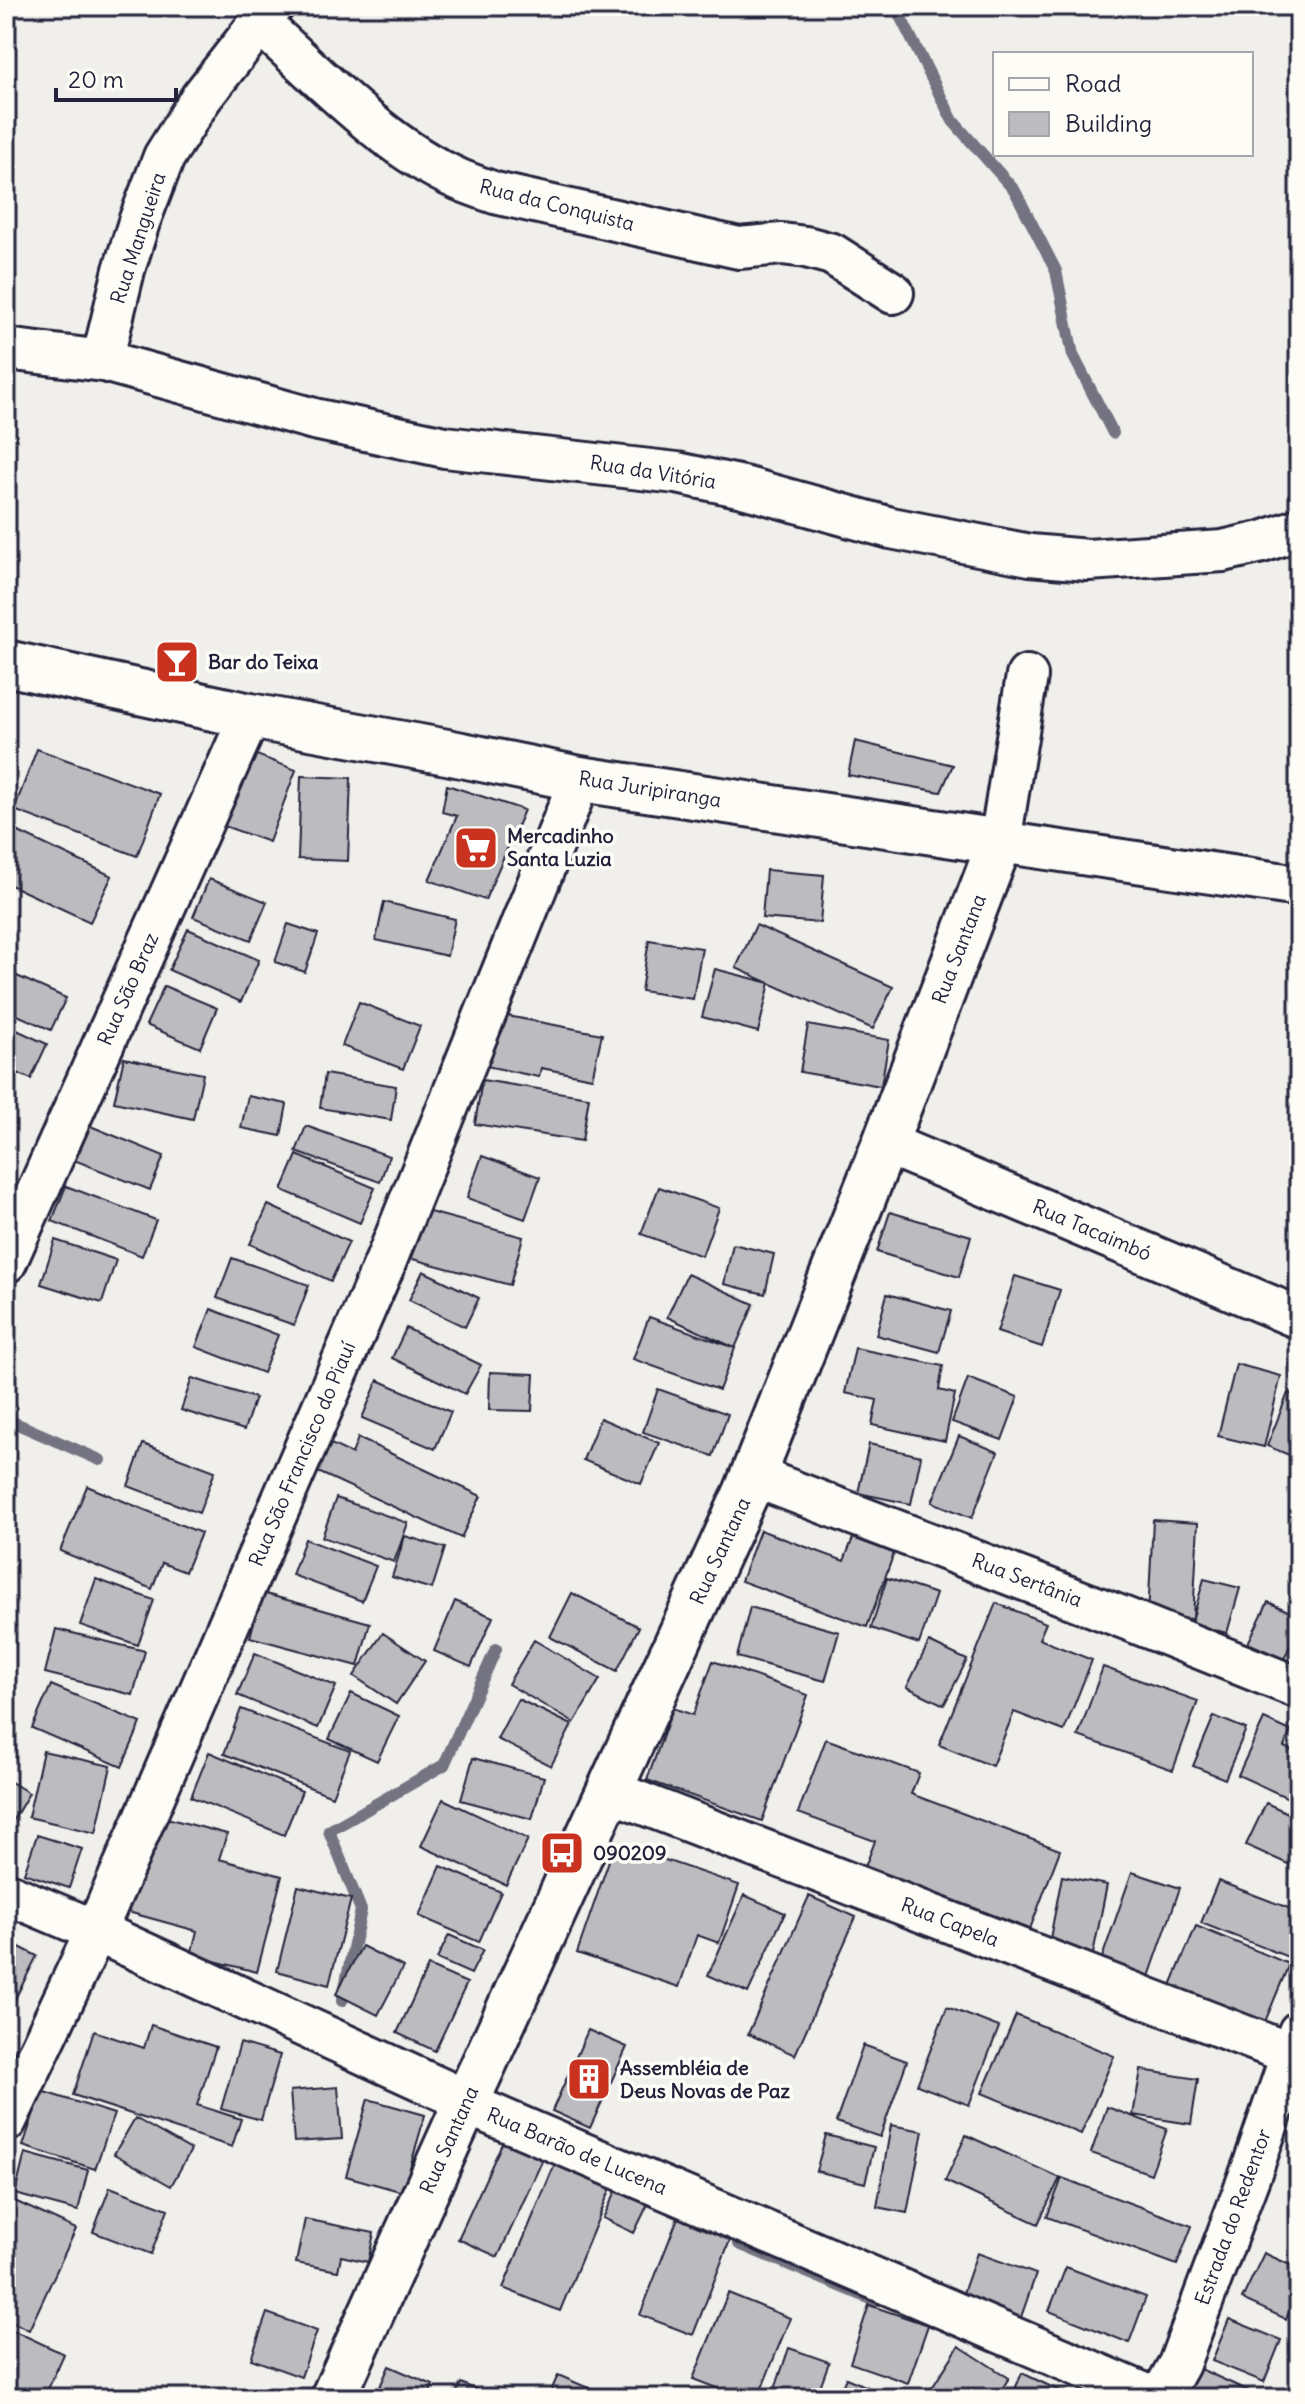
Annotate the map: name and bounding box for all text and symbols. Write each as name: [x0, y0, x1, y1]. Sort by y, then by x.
scale bar: [56, 52, 176, 102]
legend: [993, 52, 1253, 156]
text: 20 m: [68, 64, 124, 94]
text: Road: [1065, 68, 1121, 98]
text: Building: [1065, 108, 1152, 138]
street label: Rua Mangueira: [104, 169, 171, 307]
street label: Rua da Conquista: [477, 173, 637, 236]
street label: Rua da Vitória: [588, 449, 718, 494]
bar icon: Bar do Teixa: [153, 638, 201, 686]
place label: Bar do Teixa: [208, 649, 319, 674]
street label: Rua Juripiranga: [577, 765, 723, 812]
place label: Mercadinho Santa Luzia: [507, 823, 614, 871]
supermarket icon: Mercadinho Santa Luzia: [452, 824, 500, 872]
street label: Rua Santana: [926, 890, 991, 1007]
street label: Rua São Braz: [92, 929, 164, 1049]
street label: Rua Tacaimbó: [1029, 1193, 1155, 1266]
street label: Rua São Francisco do Piauí: [243, 1338, 360, 1570]
street label: Rua Santana: [684, 1493, 755, 1608]
street label: Rua Sertânia: [969, 1547, 1086, 1612]
bus stop icon: 090209: [538, 1829, 586, 1877]
place label: 090209: [593, 1840, 666, 1865]
street label: Rua Capela: [898, 1891, 1003, 1952]
building icon: Assembléia de Deus Novas de Paz: [565, 2055, 613, 2103]
place label: Assembléia de Deus Novas de Paz: [620, 2055, 790, 2103]
street label: Rua Santana: [414, 2082, 483, 2198]
street label: Rua Barão de Lucena: [483, 2101, 671, 2200]
street label: Estrada do Redentor: [1189, 2125, 1276, 2308]

